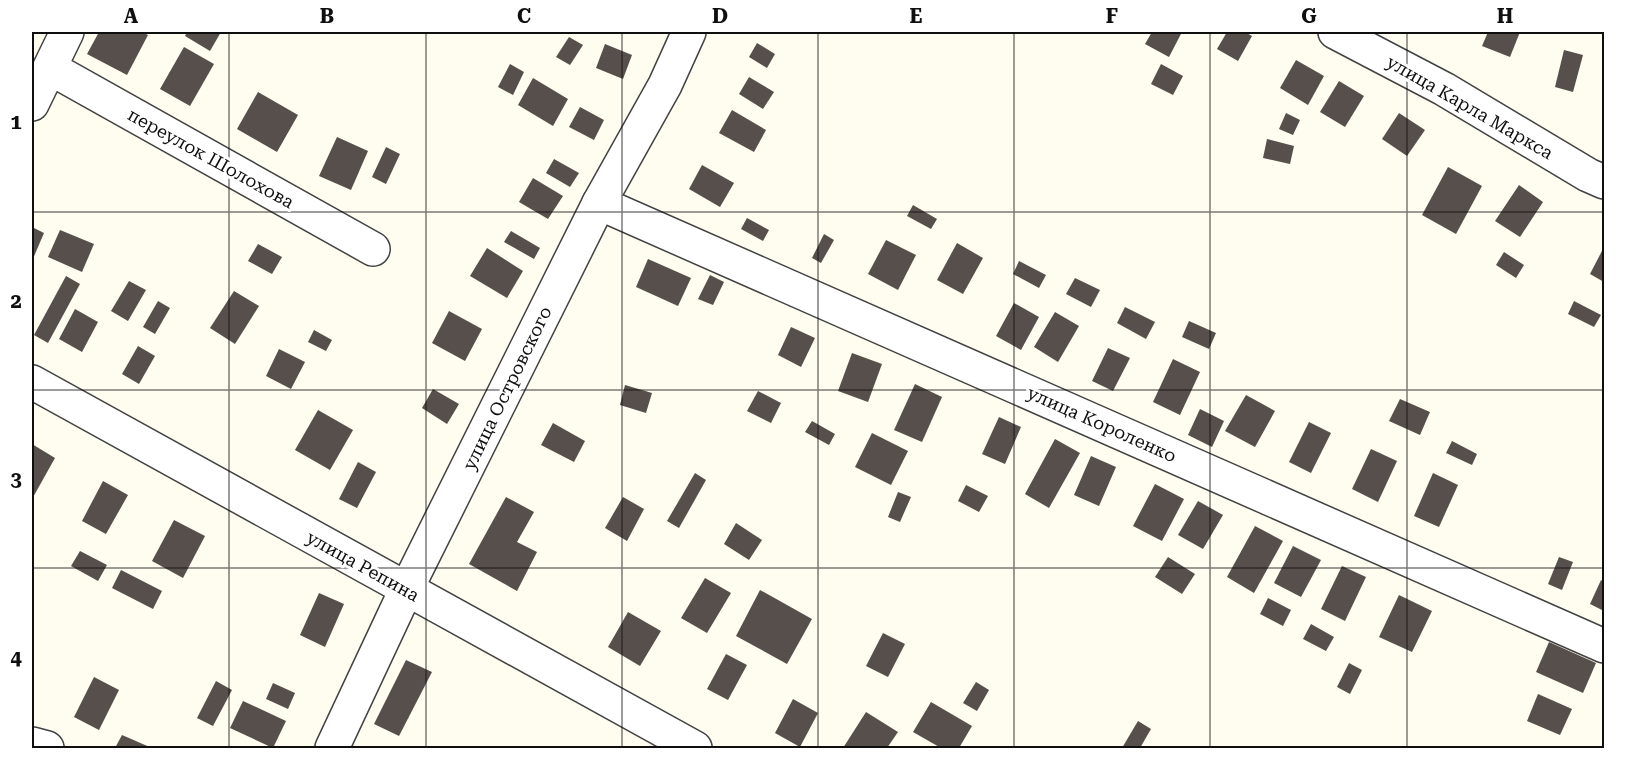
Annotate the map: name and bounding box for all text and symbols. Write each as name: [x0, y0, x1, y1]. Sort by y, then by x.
text: A: [124, 4, 139, 28]
text: B: [320, 4, 334, 28]
text: C: [517, 4, 531, 28]
text: D: [712, 4, 728, 28]
text: E: [910, 4, 923, 28]
text: F: [1106, 4, 1118, 28]
text: G: [1301, 4, 1317, 28]
text: H: [1497, 4, 1513, 28]
street label: улица Карла Маркса: [1383, 51, 1557, 163]
street label: переулок Шолохова: [124, 104, 298, 213]
text: 1: [10, 110, 22, 134]
text: 2: [10, 289, 22, 313]
street label: улица Островского: [458, 303, 556, 473]
street label: улица Короленко: [1024, 382, 1180, 466]
text: 3: [10, 467, 22, 491]
street label: улица Репина: [303, 526, 423, 606]
text: 4: [10, 646, 22, 670]

